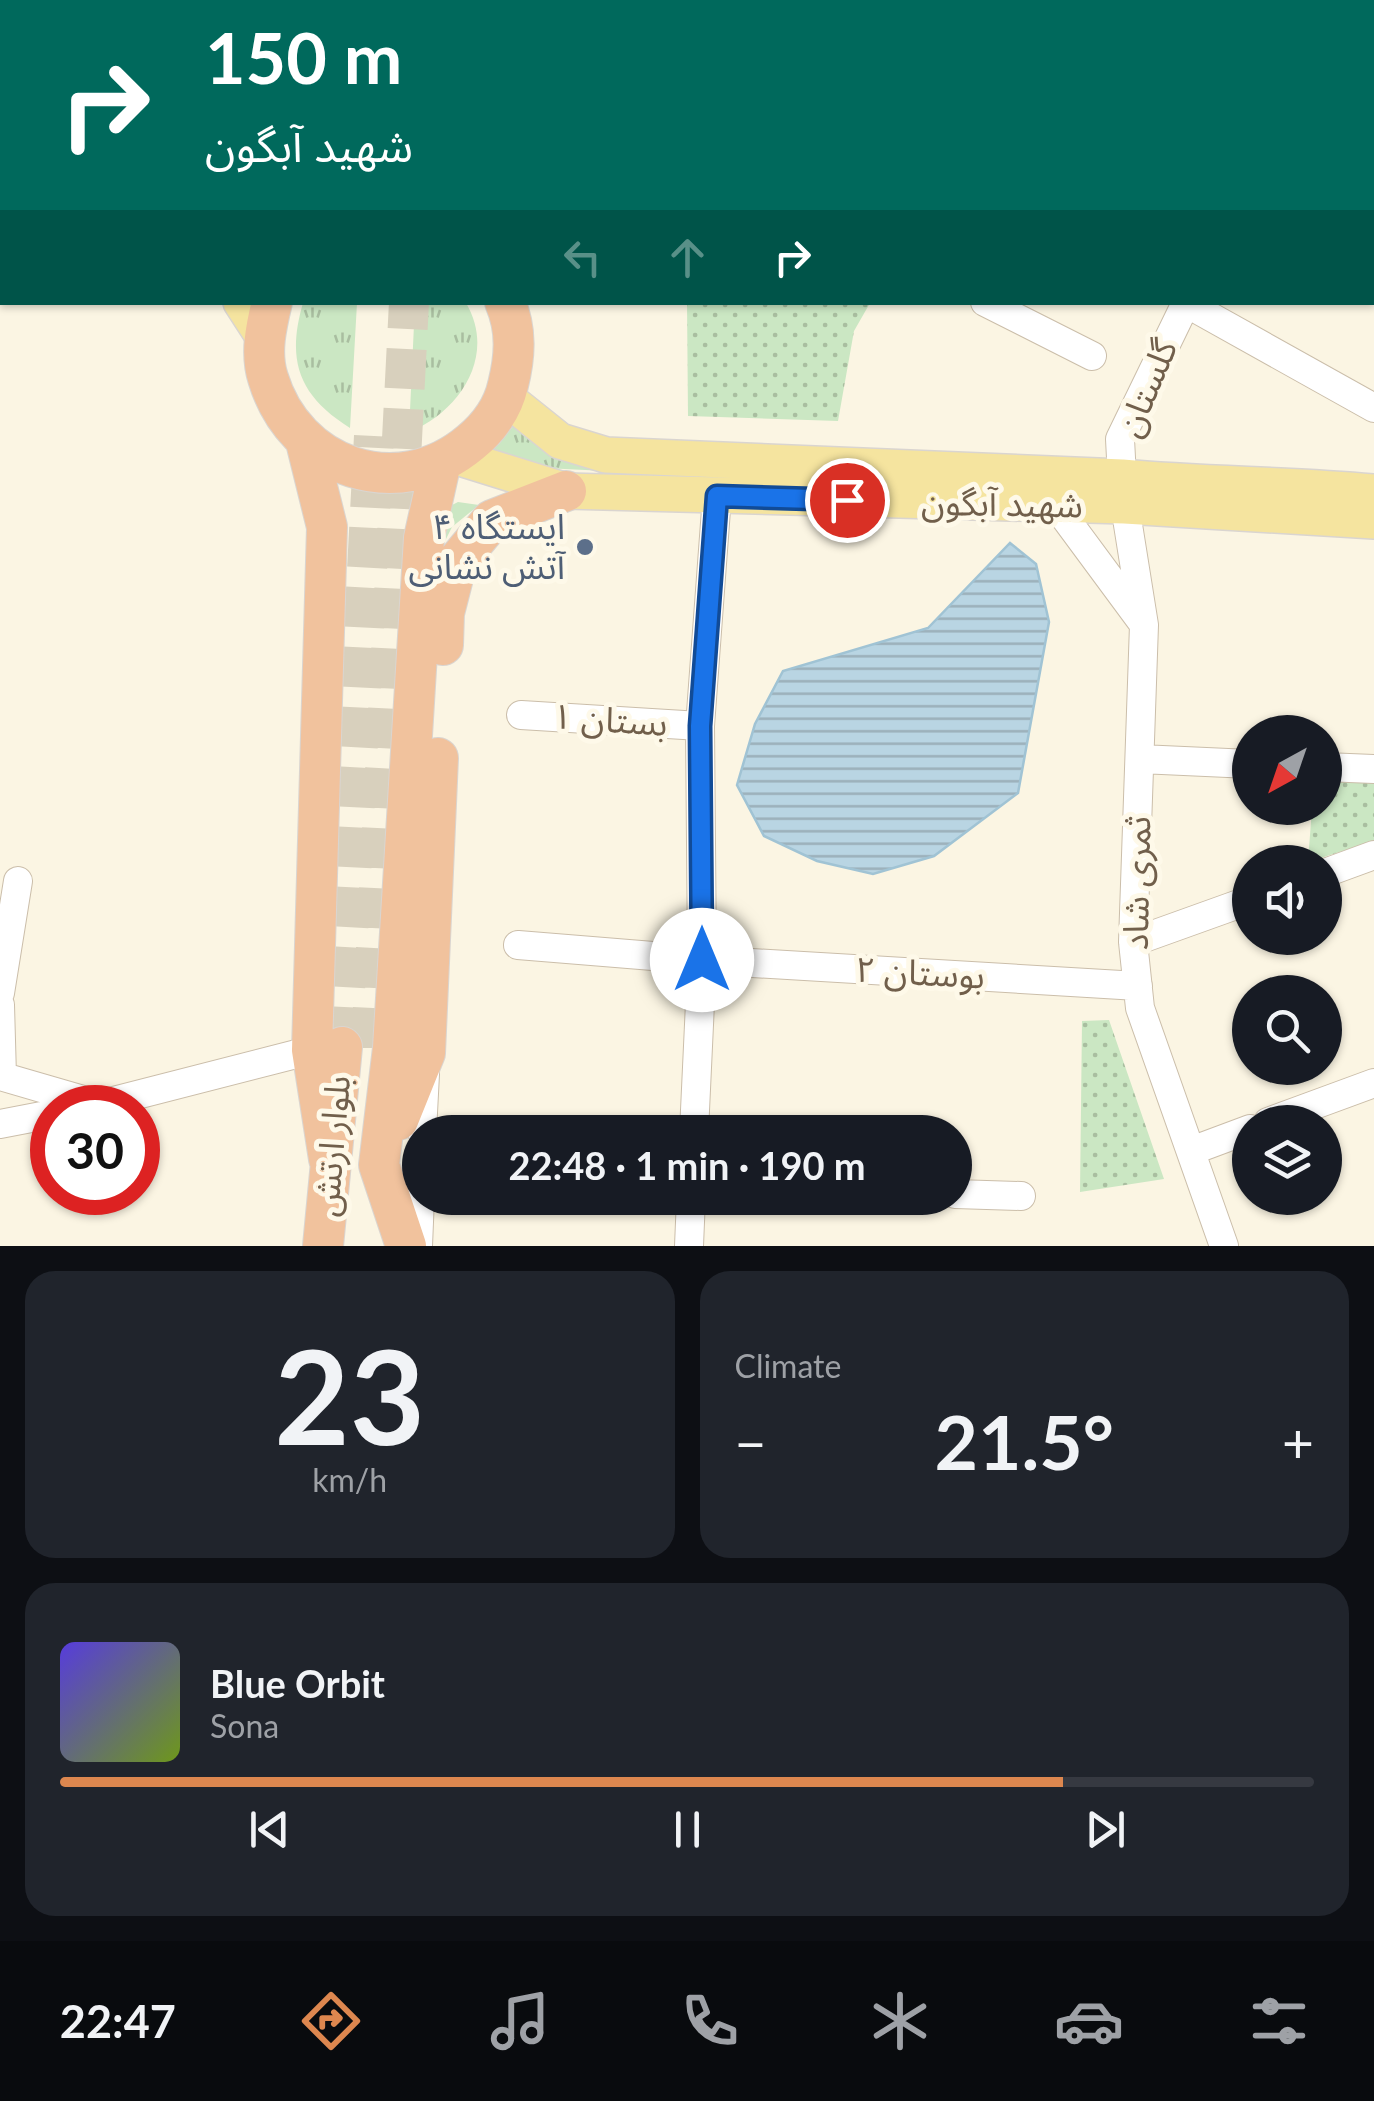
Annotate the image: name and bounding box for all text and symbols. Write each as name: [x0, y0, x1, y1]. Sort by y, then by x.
text: 150 m: [205, 15, 402, 99]
icon: right: [40, 40, 170, 170]
text: شهید آبگون: [205, 118, 413, 172]
icon: left: [555, 230, 610, 285]
icon: ahead: [660, 230, 715, 285]
icon: right: [765, 230, 820, 285]
street label: گلستان: [1106, 332, 1186, 443]
pin: [805, 458, 890, 543]
icon: arrive: [820, 473, 875, 528]
street label: شهید آبگون: [921, 480, 1083, 525]
place label: ایستگاه ۴ آتش نشانی: [408, 504, 567, 587]
marker: ایستگاه ۴ آتش نشانی: [574, 536, 596, 558]
street label: بستان ۱: [551, 693, 669, 744]
north arrow: [1232, 715, 1342, 825]
map controls: [1232, 715, 1342, 1215]
street label: ثمری شاد: [1113, 815, 1158, 951]
button: sound: [1232, 845, 1342, 955]
position arrow: [650, 908, 754, 1012]
street label: بوستان ۲: [854, 947, 986, 996]
button: search: [1232, 975, 1342, 1085]
street label: بلوار ارتش: [303, 1073, 359, 1218]
speed limit sign: 30: [30, 1085, 160, 1215]
button: layers: [1232, 1105, 1342, 1215]
text: 22:48 · 1 min · 190 m: [508, 1142, 866, 1188]
text: 23: [274, 1317, 425, 1473]
text: Climate: [735, 1346, 841, 1385]
text: 21.5°: [935, 1396, 1114, 1486]
text: −: [735, 1409, 766, 1475]
text: +: [1282, 1409, 1314, 1475]
text: km/h: [312, 1460, 387, 1499]
text: Blue Orbit: [210, 1660, 385, 1706]
text: Sona: [210, 1706, 279, 1745]
icon: previous: [242, 1802, 297, 1857]
icon: pause: [660, 1802, 715, 1857]
icon: next: [1078, 1802, 1133, 1857]
icon: directions: [296, 1986, 366, 2056]
icon: music: [485, 1986, 555, 2056]
icon: phone: [675, 1986, 745, 2056]
icon: climate: [865, 1986, 935, 2056]
icon: car: [1054, 1986, 1124, 2056]
icon: filters: [1244, 1986, 1314, 2056]
text: 22:47: [60, 1994, 176, 2048]

